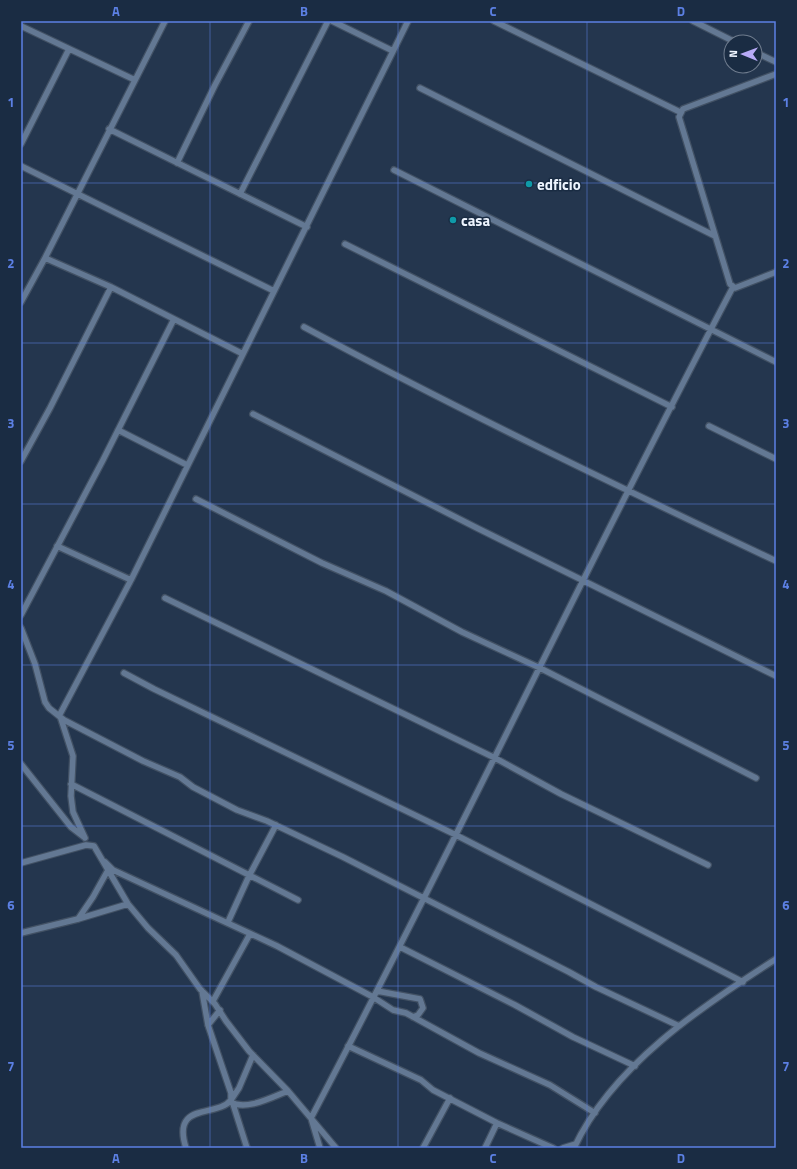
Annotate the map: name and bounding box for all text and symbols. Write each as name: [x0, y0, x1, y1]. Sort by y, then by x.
text: A: [112, 1, 120, 21]
text: B: [300, 1, 308, 21]
text: C: [489, 1, 497, 21]
text: D: [677, 1, 685, 21]
north arrow: [723, 34, 763, 74]
text: N: [725, 50, 741, 58]
text: 1: [7, 92, 15, 112]
text: 1: [782, 92, 790, 112]
place label: edficio: [537, 173, 581, 196]
marker: edficio: [524, 179, 534, 189]
place label: casa: [461, 209, 490, 232]
marker: casa: [448, 215, 458, 225]
text: 2: [7, 253, 15, 273]
text: 2: [782, 253, 790, 273]
text: 3: [7, 413, 15, 433]
text: 3: [782, 413, 790, 433]
text: 4: [7, 574, 15, 594]
text: 4: [782, 574, 790, 594]
text: 5: [7, 735, 15, 755]
text: 5: [782, 735, 790, 755]
text: 6: [7, 895, 15, 915]
text: 6: [782, 895, 790, 915]
text: 7: [7, 1056, 15, 1076]
text: 7: [782, 1056, 790, 1076]
text: A: [112, 1148, 120, 1168]
text: B: [300, 1148, 308, 1168]
text: C: [489, 1148, 497, 1168]
text: D: [677, 1148, 685, 1168]

